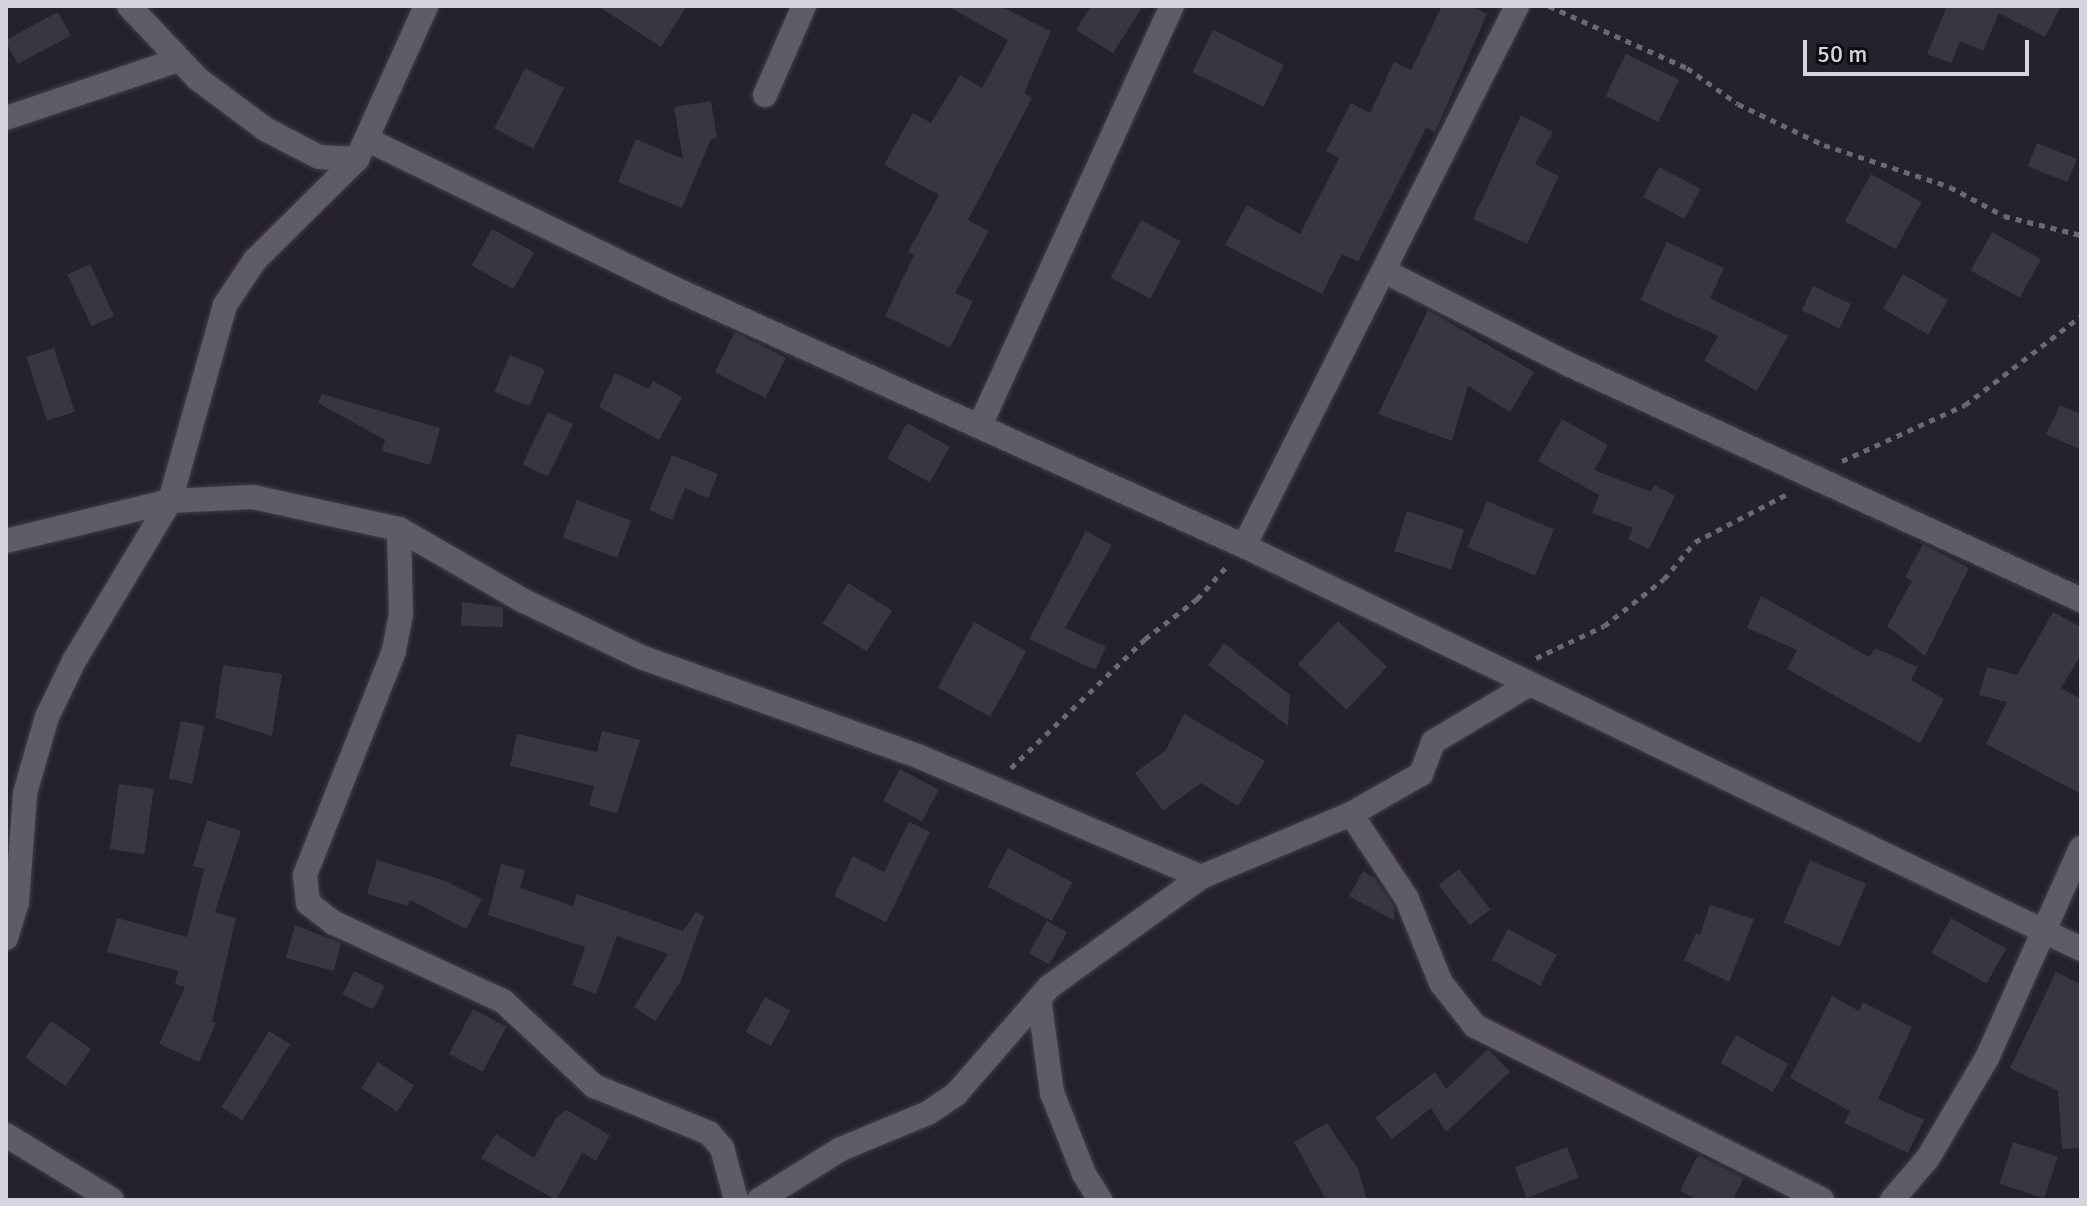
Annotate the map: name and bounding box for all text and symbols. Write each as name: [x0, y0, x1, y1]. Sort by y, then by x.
scale bar: [1807, 24, 2033, 74]
text: 50 m: [1817, 39, 1867, 69]

